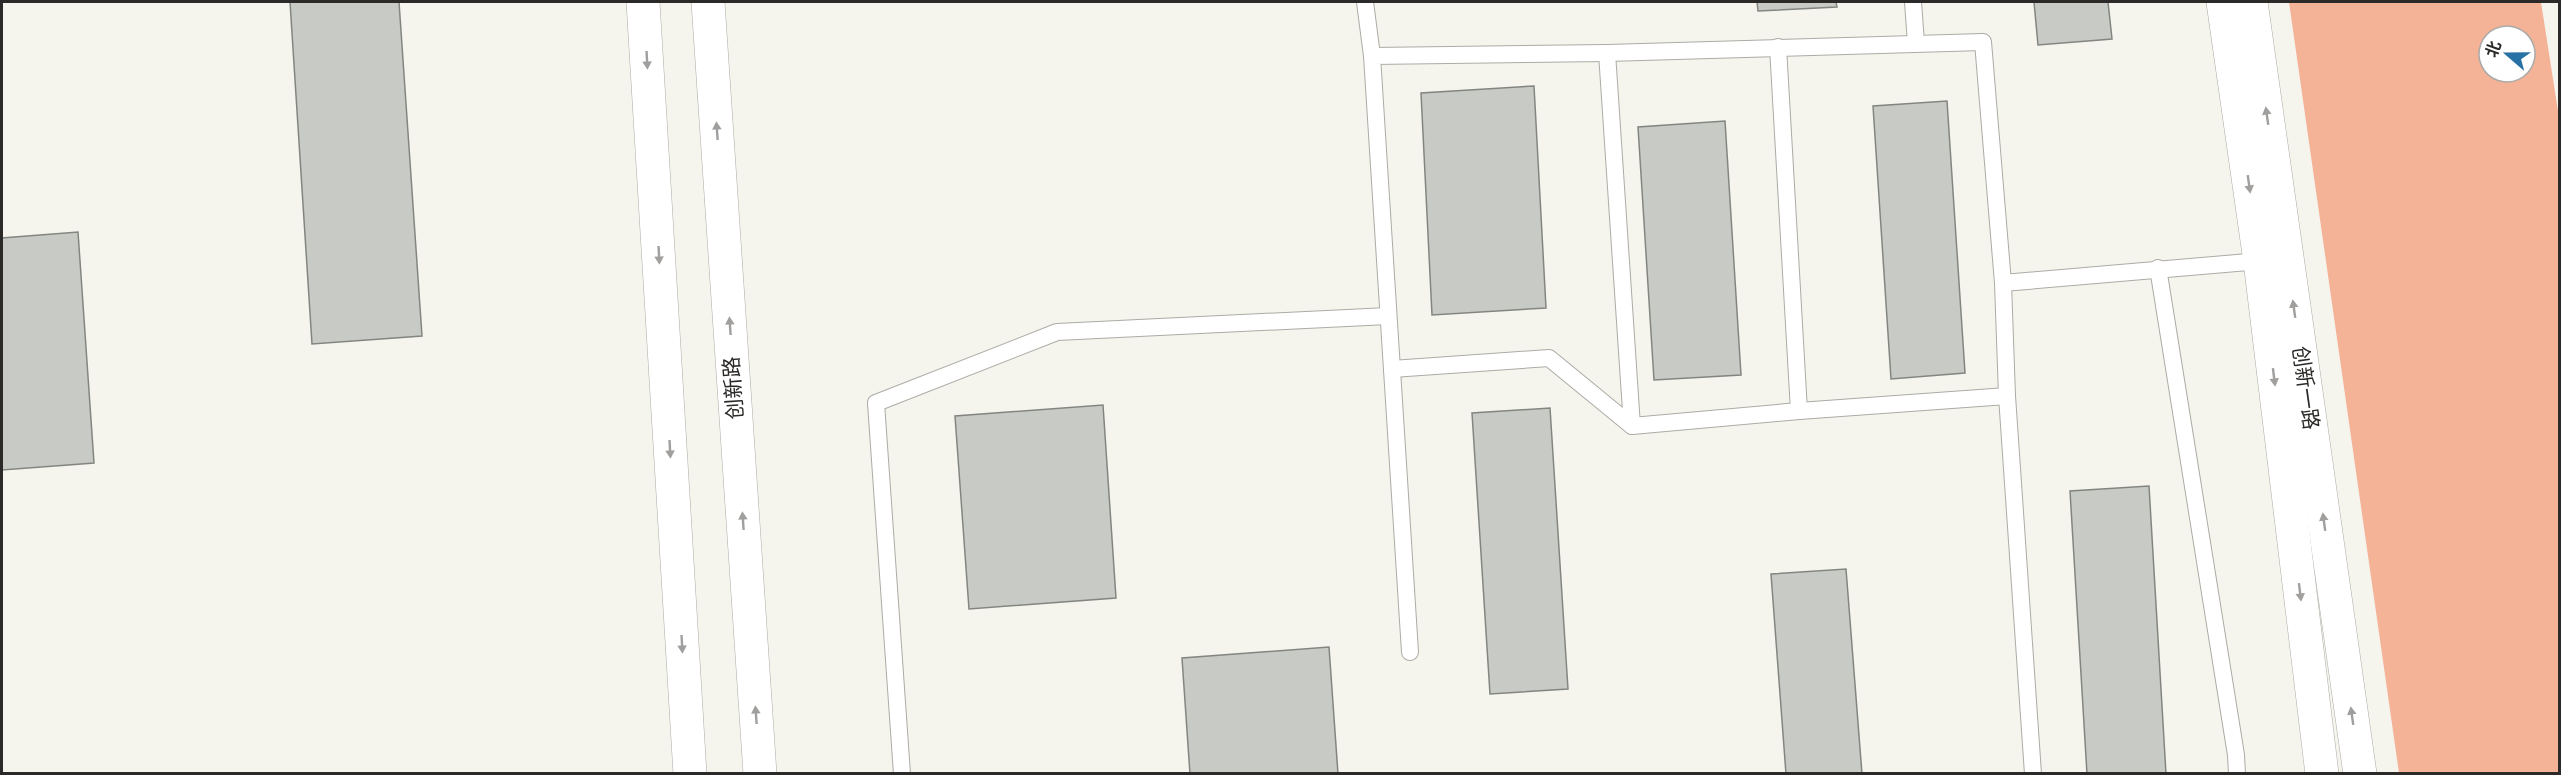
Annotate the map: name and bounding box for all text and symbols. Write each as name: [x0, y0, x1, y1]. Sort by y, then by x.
north arrow: [2477, 24, 2537, 84]
text: 北: [2483, 39, 2504, 59]
one-way arrow: [642, 50, 651, 69]
one-way arrow: [2262, 106, 2271, 125]
one-way arrow: [712, 122, 721, 141]
one-way arrow: [2244, 175, 2253, 194]
one-way arrow: [654, 245, 663, 264]
one-way arrow: [2290, 299, 2299, 318]
one-way arrow: [725, 316, 735, 335]
street label: 创新一路: [2289, 345, 2322, 431]
street label: 创新路: [720, 356, 747, 420]
one-way arrow: [2269, 368, 2279, 387]
one-way arrow: [666, 440, 675, 459]
one-way arrow: [738, 511, 748, 530]
one-way arrow: [2320, 513, 2329, 532]
one-way arrow: [2295, 582, 2305, 601]
one-way arrow: [678, 634, 687, 653]
one-way arrow: [751, 706, 761, 725]
one-way arrow: [2347, 706, 2356, 725]

